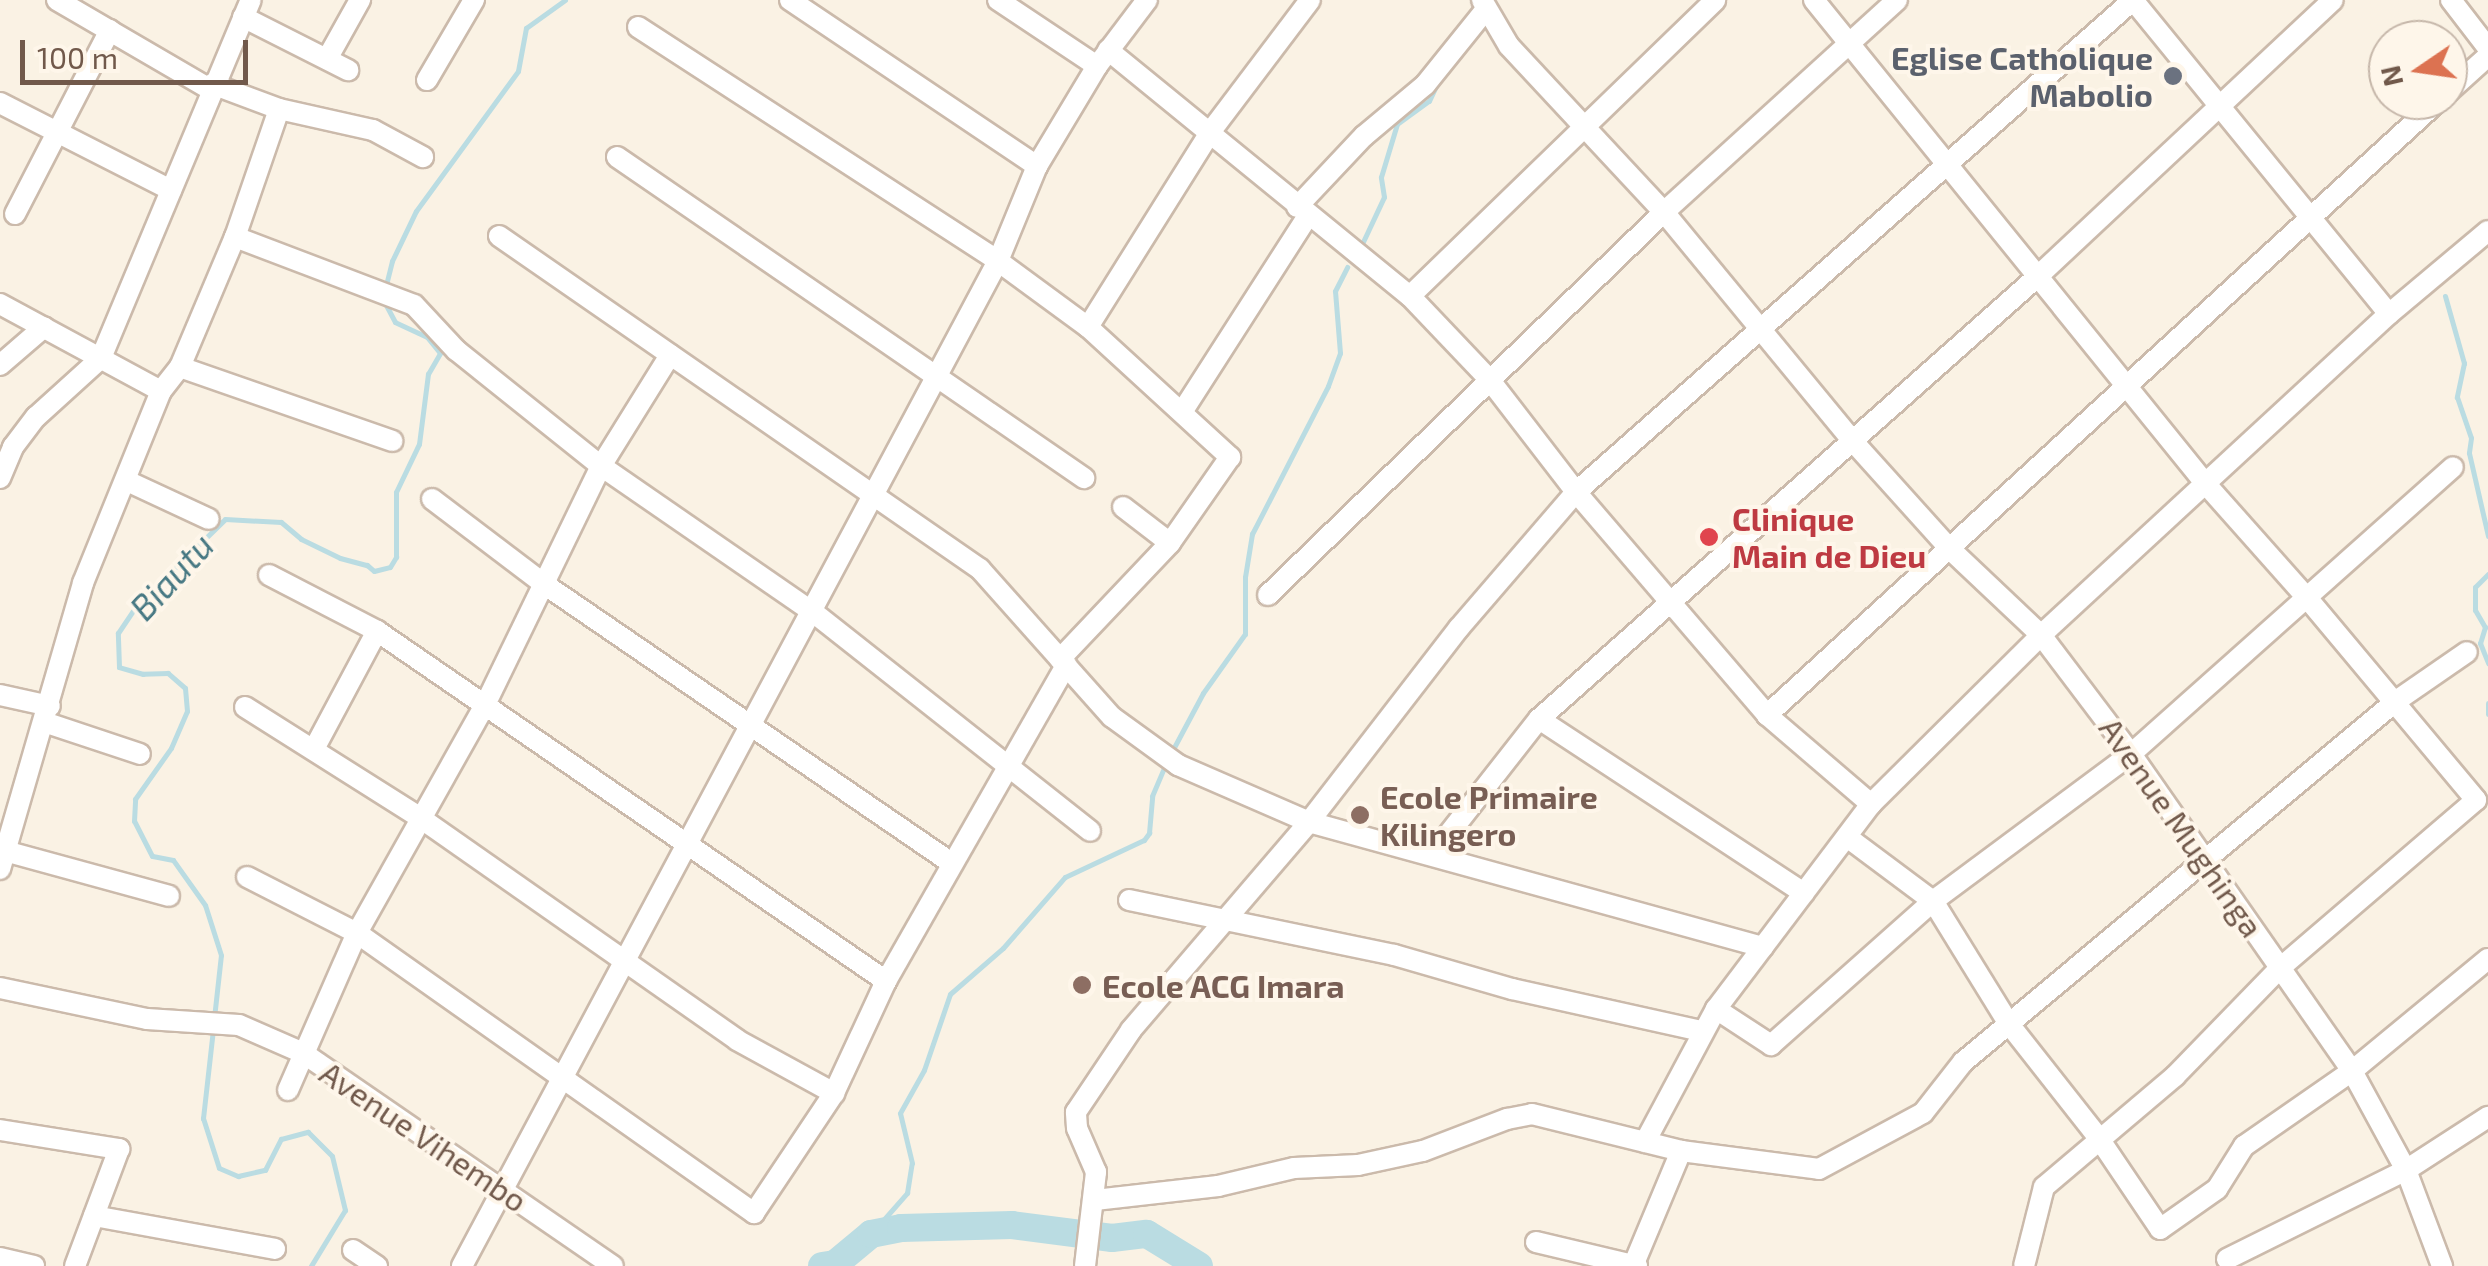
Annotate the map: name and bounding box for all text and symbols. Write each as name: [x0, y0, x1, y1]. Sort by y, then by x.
scale bar: [25, 20, 252, 82]
north arrow: [2368, 20, 2468, 120]
text: 100 m: [37, 39, 118, 75]
place label: Eglise Catholique Mabolio: [1891, 39, 2153, 114]
text: N: [2372, 63, 2410, 90]
marker: Eglise Catholique Mabolio: [2162, 65, 2184, 87]
place label: Clinique Main de Dieu: [1732, 500, 1926, 575]
water label: Biautu: [120, 524, 222, 628]
marker: Clinique Main de Dieu: [1696, 524, 1722, 550]
street label: Avenue Mughinga: [2092, 710, 2272, 944]
place label: Ecole Primaire Kilingero: [1380, 778, 1598, 853]
marker: Ecole Primaire Kilingero: [1349, 804, 1371, 826]
place label: Ecole ACG Imara: [1102, 966, 1345, 1004]
marker: Ecole ACG Imara: [1071, 974, 1093, 996]
street label: Avenue Vihembo: [313, 1052, 535, 1220]

